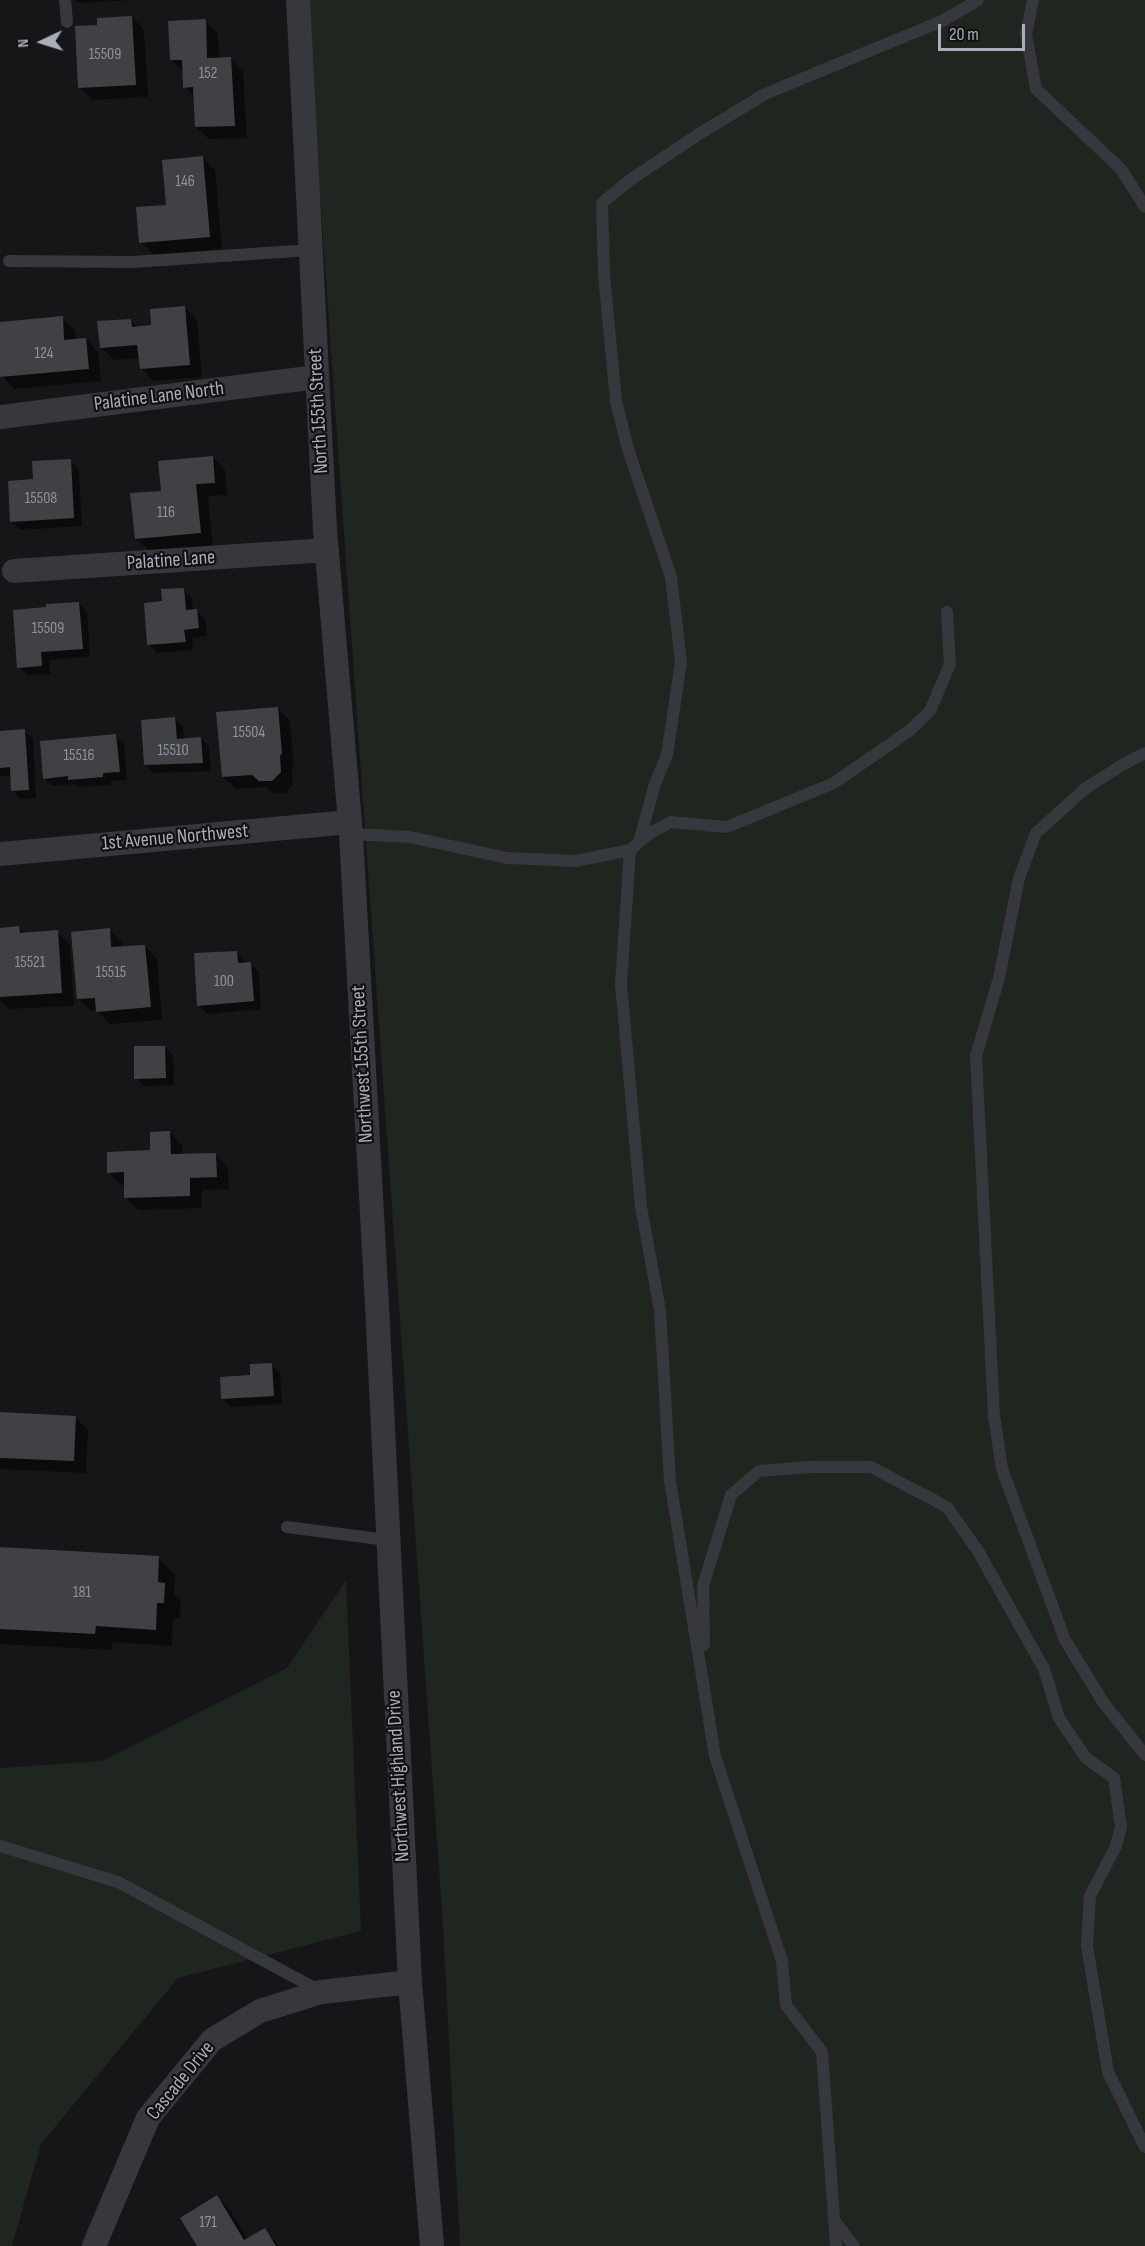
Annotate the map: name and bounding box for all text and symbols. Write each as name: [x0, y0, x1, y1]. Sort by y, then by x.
north arrow: [12, 12, 72, 72]
scale bar: [941, 12, 1028, 50]
text: 20 m: [949, 24, 979, 45]
text: N: [14, 38, 33, 48]
house number: 15509: [89, 45, 121, 65]
house number: 152: [199, 64, 217, 84]
house number: 146: [175, 172, 195, 192]
house number: 124: [35, 344, 53, 364]
street label: North 155th Street: [304, 348, 334, 474]
street label: Palatine Lane North: [93, 377, 225, 417]
house number: 15508: [25, 489, 57, 509]
house number: 116: [157, 503, 175, 523]
street label: Palatine Lane: [126, 546, 216, 576]
house number: 15509: [32, 619, 64, 639]
house number: 15504: [233, 723, 265, 743]
house number: 15510: [157, 741, 189, 761]
house number: 15516: [63, 746, 95, 766]
street label: 1st Avenue Northwest: [101, 820, 249, 856]
house number: 15521: [15, 953, 45, 973]
house number: 15515: [96, 963, 126, 983]
house number: 100: [214, 972, 234, 992]
street label: Northwest 155th Street: [347, 985, 379, 1143]
house number: 181: [73, 1583, 91, 1603]
street label: Northwest Highland Drive: [383, 1690, 415, 1862]
street label: Cascade Drive: [142, 2037, 220, 2125]
house number: 171: [199, 2213, 217, 2233]

